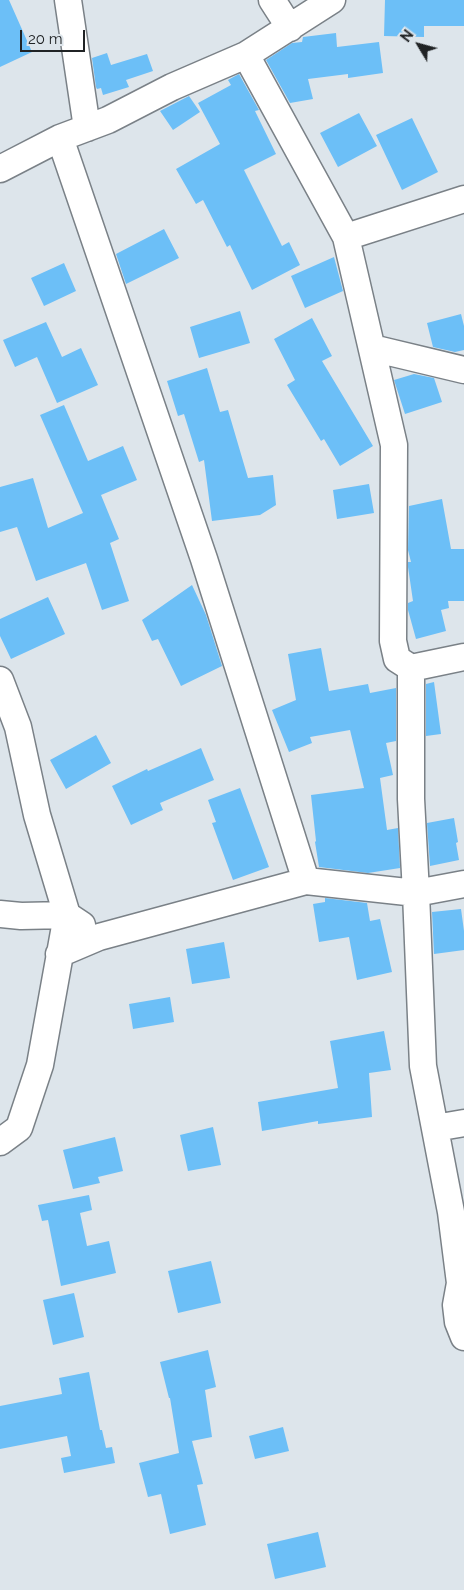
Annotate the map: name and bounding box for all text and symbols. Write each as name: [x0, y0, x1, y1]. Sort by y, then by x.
scale bar: [22, 20, 88, 52]
north arrow: [394, 20, 444, 70]
text: N: [397, 27, 417, 45]
text: 20 m: [28, 30, 63, 48]

